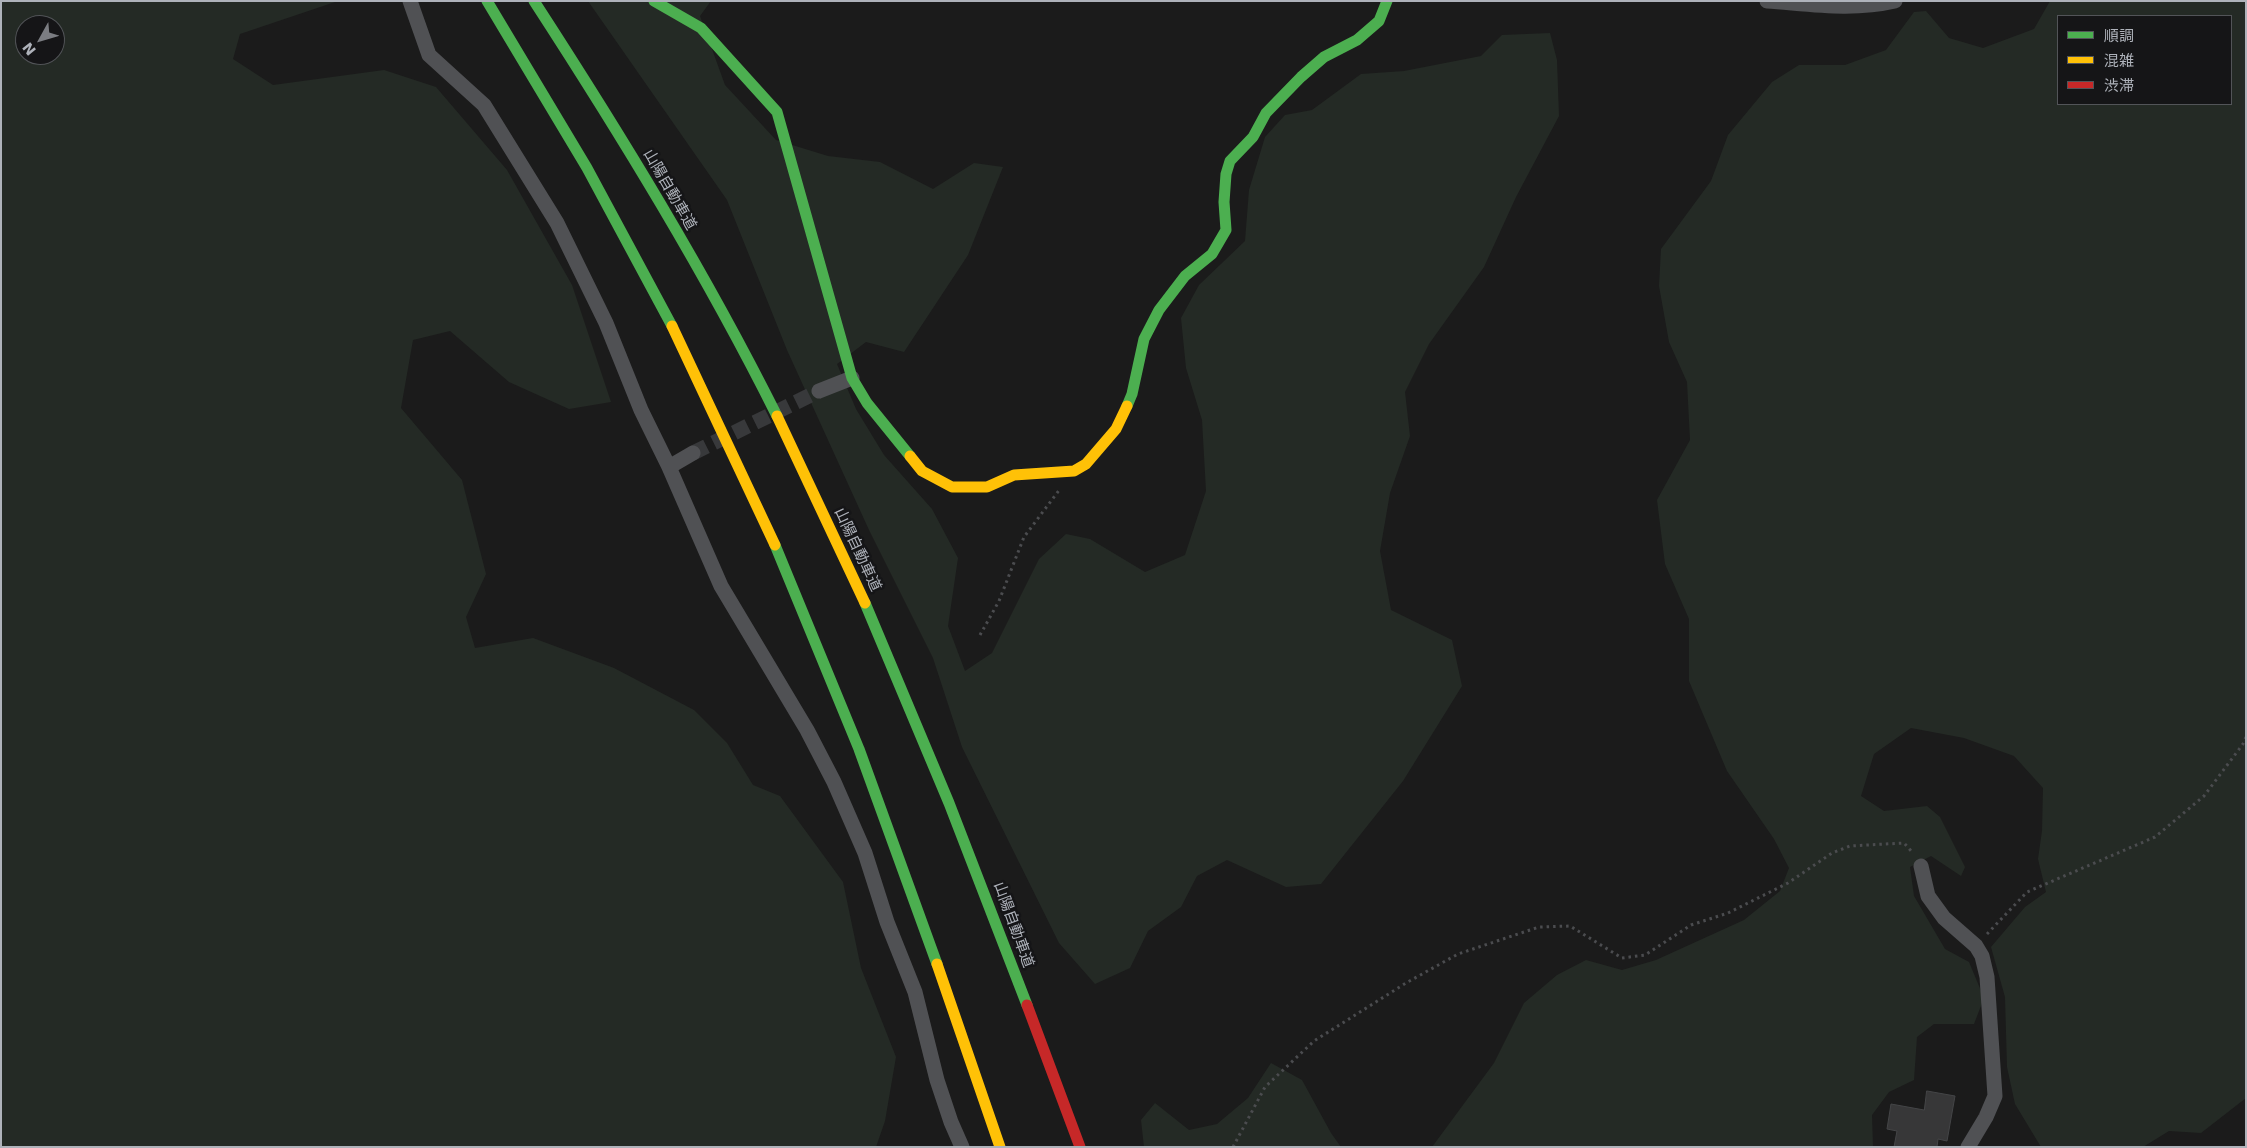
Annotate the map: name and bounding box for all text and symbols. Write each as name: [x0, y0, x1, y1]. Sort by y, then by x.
north arrow: [15, 15, 65, 65]
legend: [2057, 15, 2232, 105]
text: 順調: [2104, 27, 2134, 45]
text: N: [19, 39, 39, 58]
text: 混雑: [2104, 52, 2134, 70]
text: 渋滞: [2104, 77, 2134, 95]
street label: 山陽自動車道: [639, 147, 699, 233]
street label: 山陽自動車道: [830, 505, 884, 595]
street label: 山陽自動車道: [989, 880, 1037, 970]

